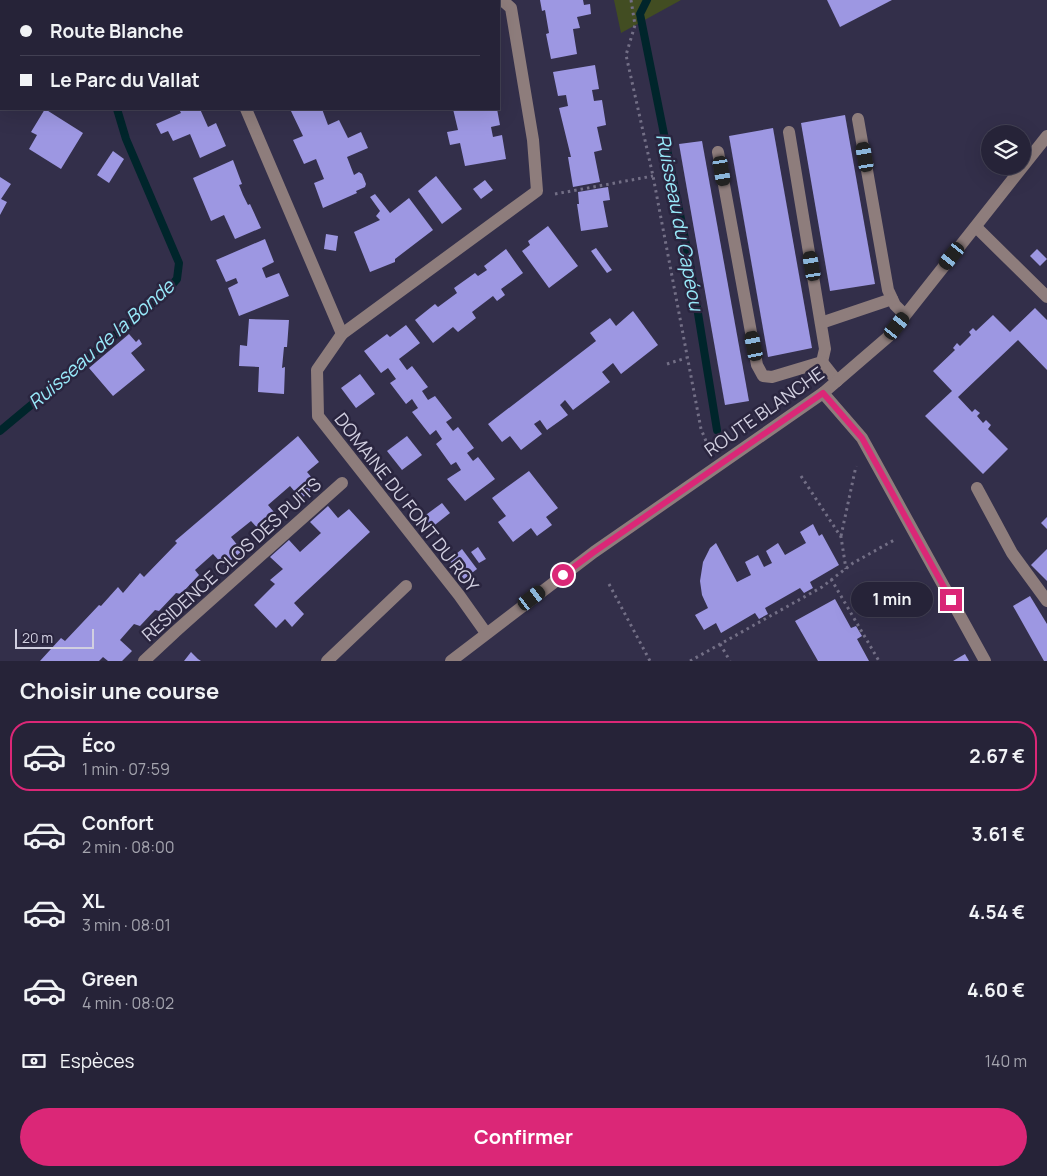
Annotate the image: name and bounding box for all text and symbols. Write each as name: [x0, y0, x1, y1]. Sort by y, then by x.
text: Route Blanche: [50, 18, 183, 44]
text: Le Parc du Vallat: [50, 67, 200, 93]
map controls: [981, 125, 1031, 175]
button: layers: [981, 125, 1031, 175]
water label: Ruisseau du Capéou: [650, 131, 710, 314]
car: [855, 141, 874, 173]
car: [712, 155, 731, 187]
car: [936, 240, 967, 272]
car: [802, 250, 821, 282]
water label: Ruisseau de la Bonde: [22, 272, 181, 415]
car: [881, 310, 912, 342]
car: [743, 330, 764, 362]
street label: ROUTE BLANCHE: [699, 361, 829, 461]
street label: DOMAINE DU FONT DU ROY: [330, 408, 485, 597]
street label: RESIDENCE CLOS DES PUITS: [136, 472, 326, 646]
route start: [552, 564, 574, 586]
callout: 1 min: [851, 582, 934, 618]
car: [515, 583, 548, 613]
text: 1 min: [872, 588, 912, 610]
route end: [940, 589, 962, 611]
scale bar: [15, 626, 94, 649]
text: 20 m: [22, 628, 53, 647]
text: Choisir une course: [20, 676, 219, 706]
text: Éco: [82, 732, 116, 758]
icon: car: [22, 734, 67, 779]
text: 2.67 €: [969, 743, 1025, 769]
text: 1 min · 07:59: [82, 758, 170, 780]
text: Confort: [82, 810, 154, 836]
icon: car: [22, 812, 67, 857]
text: 3.61 €: [972, 821, 1025, 847]
text: 2 min · 08:00: [82, 836, 175, 858]
text: XL: [82, 888, 105, 914]
icon: car: [22, 890, 67, 935]
text: 4.54 €: [969, 899, 1025, 925]
text: 3 min · 08:01: [82, 914, 171, 936]
text: Green: [82, 966, 138, 992]
icon: car: [22, 968, 67, 1013]
text: 4.60 €: [967, 977, 1025, 1003]
text: 4 min · 08:02: [82, 992, 174, 1014]
icon: cash: [20, 1047, 48, 1075]
text: Espèces: [60, 1048, 134, 1074]
text: 140 m: [985, 1050, 1027, 1072]
button: Confirmer: [20, 1108, 1027, 1166]

